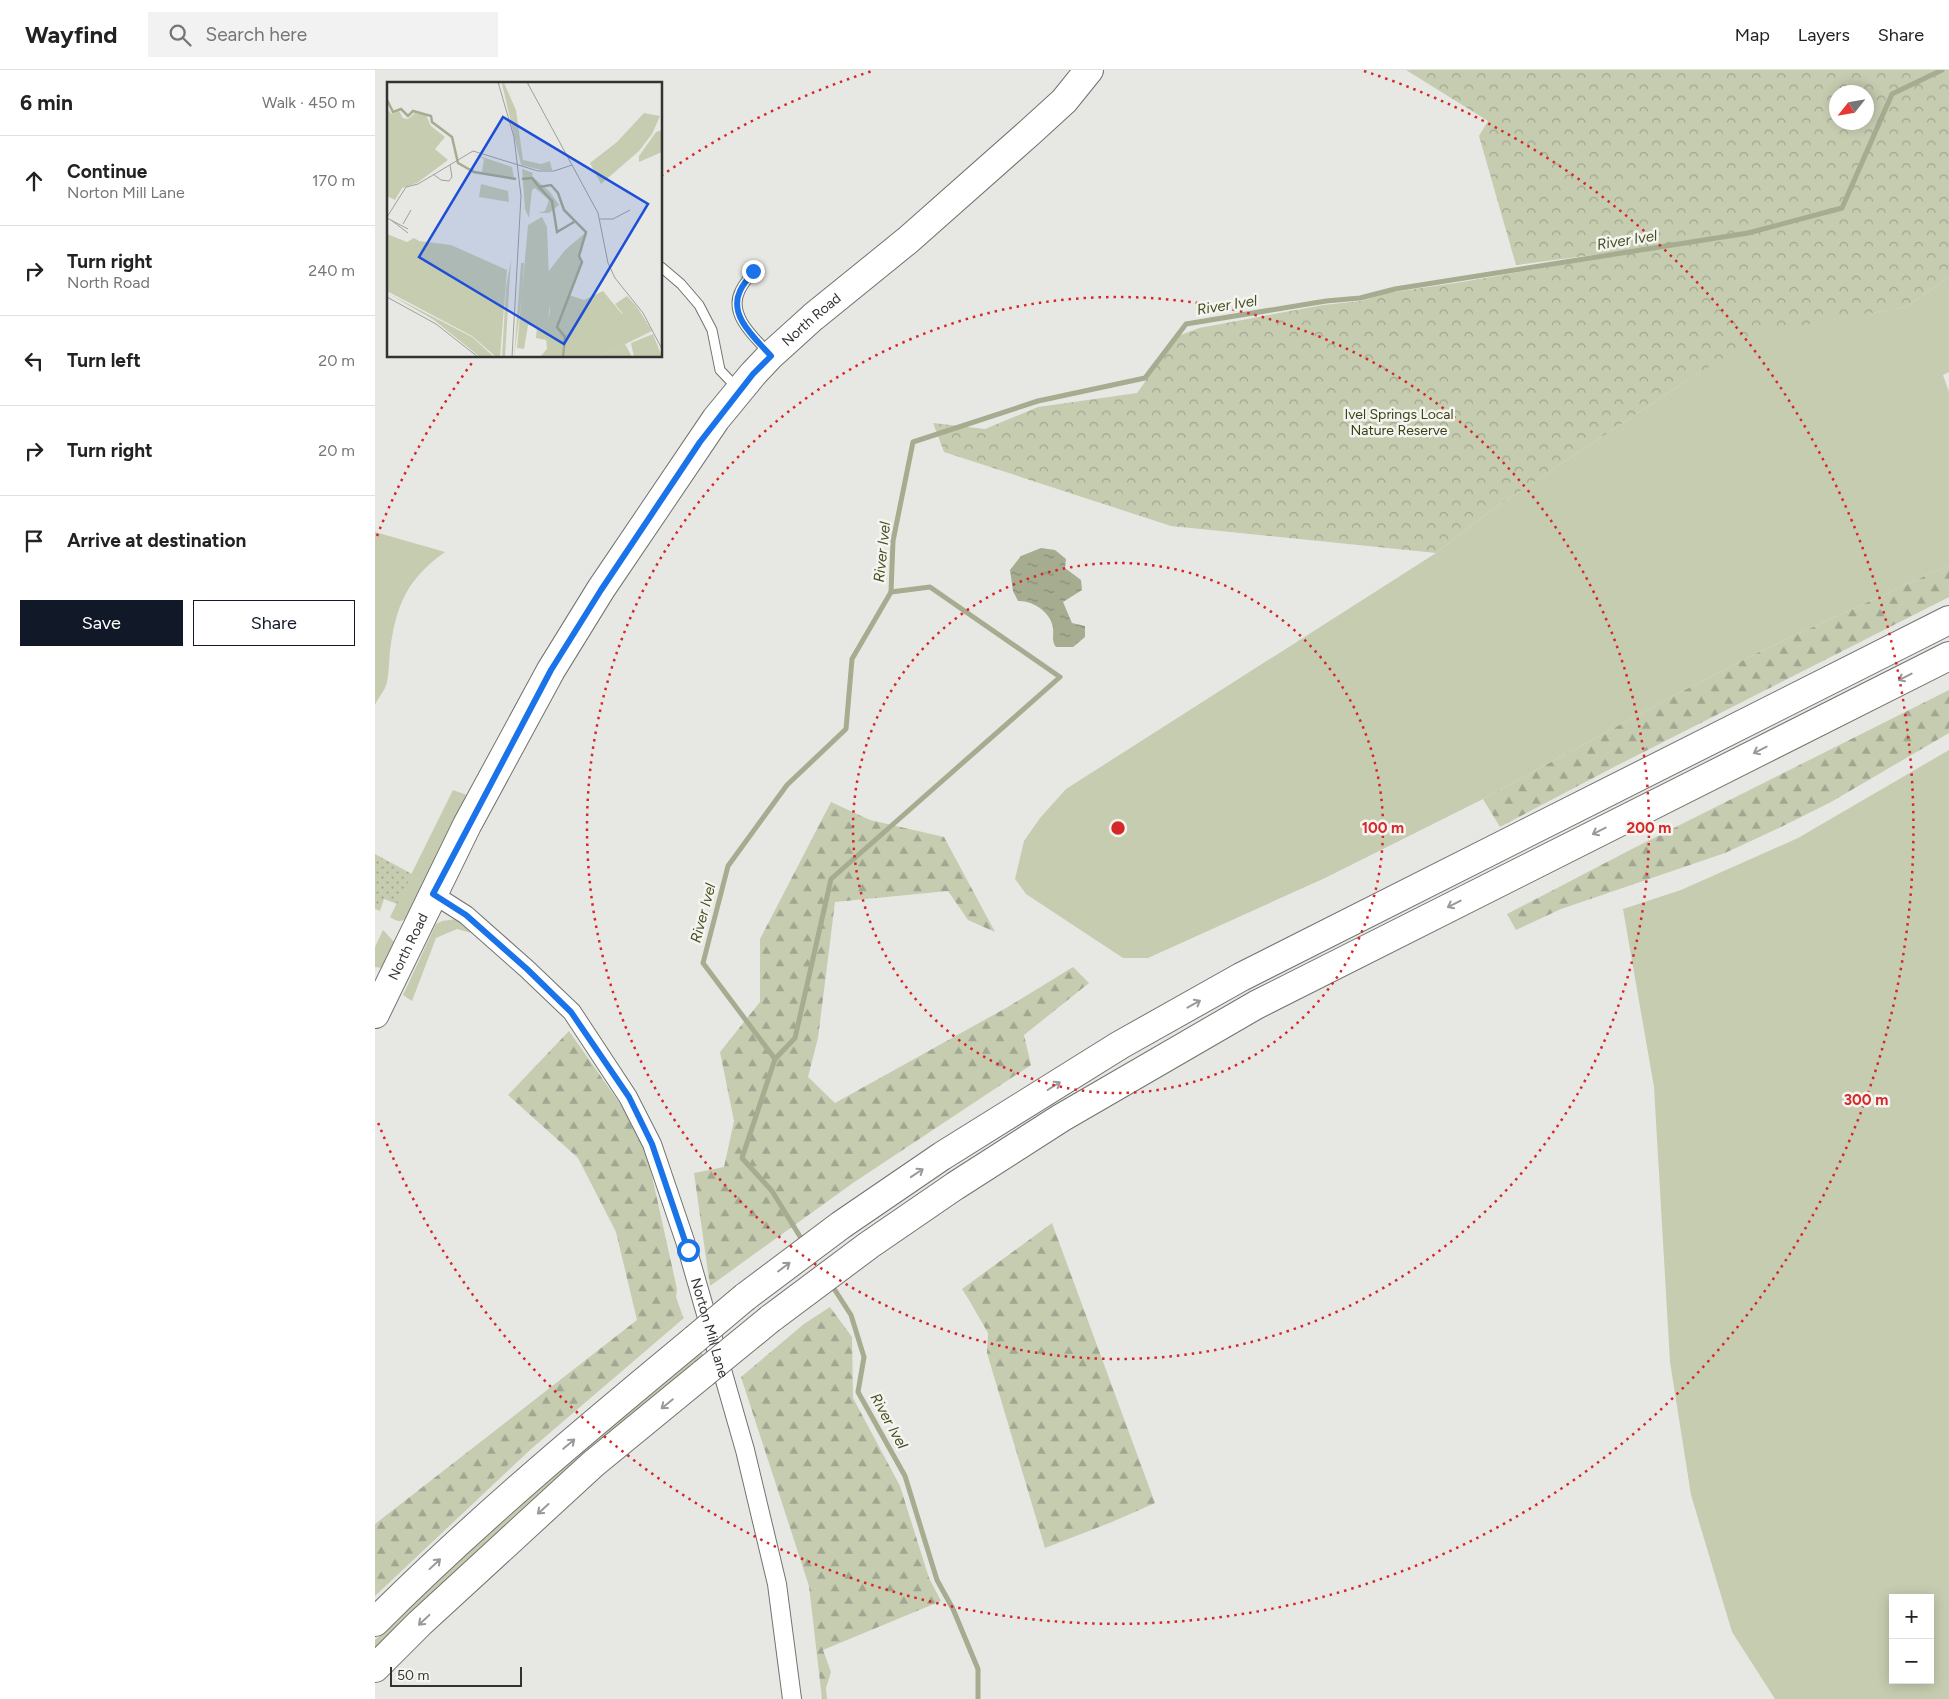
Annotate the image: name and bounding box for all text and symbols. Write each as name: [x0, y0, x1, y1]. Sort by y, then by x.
search box: [148, 12, 498, 57]
text: Wayfind: [25, 20, 118, 49]
icon: search: [166, 21, 194, 49]
text: Search here: [206, 23, 307, 46]
text: Map: [1735, 24, 1770, 46]
text: Layers: [1798, 24, 1850, 46]
text: Share: [1878, 24, 1924, 46]
inset map: [387, 82, 663, 358]
north arrow: [1829, 85, 1874, 130]
text: 6 min: [20, 90, 73, 115]
text: Walk · 450 m: [262, 93, 355, 112]
text: Continue: [67, 160, 147, 183]
icon: ahead: [20, 167, 48, 195]
text: 170 m: [312, 171, 355, 190]
text: Norton Mill Lane: [67, 183, 185, 202]
water label: River Ivel: [1596, 226, 1659, 254]
text: Turn right: [67, 250, 153, 273]
icon: right: [20, 257, 48, 285]
route end: [742, 260, 765, 283]
text: 240 m: [308, 261, 355, 280]
text: North Road: [67, 273, 150, 292]
street label: North Road: [778, 289, 844, 350]
water label: River Ivel: [1196, 291, 1259, 319]
icon: left: [20, 347, 48, 375]
text: Turn left: [67, 349, 141, 372]
text: 20 m: [318, 351, 355, 370]
park label: Ivel Springs Local Nature Reserve: [1344, 406, 1454, 439]
icon: right: [20, 437, 48, 465]
text: Turn right: [67, 439, 153, 462]
text: 20 m: [318, 441, 355, 460]
water label: River Ivel: [870, 520, 894, 583]
icon: arrive: [20, 527, 48, 555]
text: Arrive at destination: [67, 529, 246, 552]
button: Save: [20, 600, 183, 646]
button: Share: [193, 600, 355, 646]
one-way arrow: [1898, 672, 1913, 682]
one-way arrow: [1753, 746, 1768, 755]
centre of rings: [1109, 819, 1127, 837]
text: 100 m: [1362, 819, 1404, 837]
text: 200 m: [1627, 819, 1671, 837]
one-way arrow: [1592, 826, 1607, 836]
water label: River Ivel: [686, 881, 720, 945]
one-way arrow: [1447, 900, 1462, 909]
street label: North Road: [384, 910, 431, 983]
one-way arrow: [1186, 999, 1201, 1009]
one-way arrow: [1046, 1081, 1060, 1091]
text: 300 m: [1844, 1091, 1888, 1109]
one-way arrow: [909, 1168, 923, 1178]
route start: [677, 1239, 700, 1262]
one-way arrow: [777, 1262, 791, 1272]
street label: Norton Mill Lane: [687, 1276, 732, 1380]
water label: River Ivel: [866, 1390, 912, 1453]
one-way arrow: [660, 1398, 673, 1409]
one-way arrow: [562, 1439, 575, 1450]
one-way arrow: [536, 1504, 549, 1515]
one-way arrow: [428, 1558, 441, 1570]
map controls: [1889, 1594, 1934, 1684]
button: +: [1889, 1594, 1934, 1639]
one-way arrow: [417, 1614, 430, 1626]
button: −: [1889, 1639, 1934, 1684]
scale bar: [390, 1664, 523, 1687]
text: 50 m: [397, 1667, 429, 1684]

